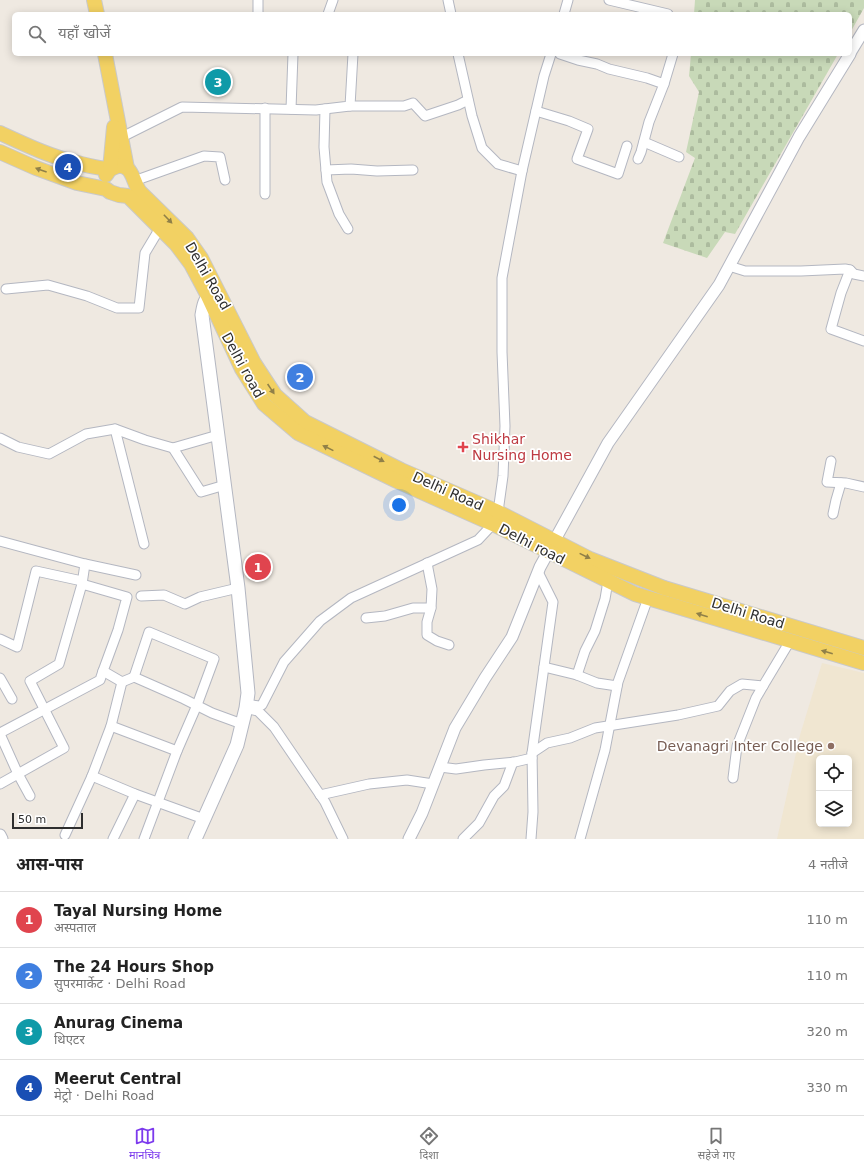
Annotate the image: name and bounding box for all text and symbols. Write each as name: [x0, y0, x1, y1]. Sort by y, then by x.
search box: [12, 12, 852, 56]
icon: search: [26, 23, 48, 45]
text: यहाँ खोजें: [58, 24, 111, 42]
pin: 3: [205, 67, 231, 97]
pin: 4: [55, 152, 81, 182]
one-way arrow: [34, 167, 46, 173]
one-way arrow: [163, 214, 173, 224]
street label: Delhi Road: [182, 239, 234, 313]
street label: Delhi road: [219, 330, 267, 400]
pin: 2: [287, 362, 313, 392]
one-way arrow: [267, 384, 275, 394]
place label: Shikhar Nursing Home: [472, 431, 572, 463]
marker: Shikhar Nursing Home: [457, 441, 469, 453]
one-way arrow: [323, 444, 334, 451]
one-way arrow: [373, 456, 385, 462]
street label: Delhi Road: [410, 468, 486, 514]
your location: [389, 495, 409, 515]
street label: Delhi road: [496, 521, 568, 567]
pin: 1: [245, 552, 271, 582]
one-way arrow: [579, 553, 591, 559]
street label: Delhi Road: [709, 594, 787, 632]
one-way arrow: [696, 612, 708, 618]
one-way arrow: [820, 649, 832, 655]
place label: Devanagri Inter College: [657, 738, 823, 754]
marker: Devanagri Inter College: [826, 741, 836, 751]
map controls: [816, 755, 852, 827]
button: locate: [816, 755, 852, 791]
button: layers: [816, 791, 852, 827]
scale bar: [12, 811, 83, 830]
text: 50 m: [18, 813, 46, 826]
text: आस-पास: [16, 854, 83, 874]
text: 4 नतीजे: [808, 857, 848, 872]
text: Tayal Nursing Home: [54, 902, 222, 920]
text: 1: [24, 912, 34, 927]
text: 110 m: [806, 912, 848, 927]
text: अस्पताल: [54, 920, 96, 935]
text: The 24 Hours Shop: [54, 958, 214, 976]
text: 2: [24, 968, 34, 983]
text: 110 m: [806, 968, 848, 983]
text: सुपरमार्केट · Delhi Road: [54, 976, 186, 991]
text: Anurag Cinema: [54, 1014, 183, 1032]
text: 3: [24, 1024, 34, 1039]
text: 320 m: [806, 1024, 848, 1039]
text: थिएटर: [54, 1032, 85, 1047]
text: Meerut Central: [54, 1070, 181, 1088]
text: 4: [24, 1080, 34, 1095]
text: 330 m: [806, 1080, 848, 1095]
text: मेट्रो · Delhi Road: [54, 1088, 154, 1103]
tab: मानचित्र: [129, 1125, 160, 1163]
tab: दिशा: [418, 1125, 440, 1163]
tab: सहेजे गए: [698, 1125, 735, 1163]

